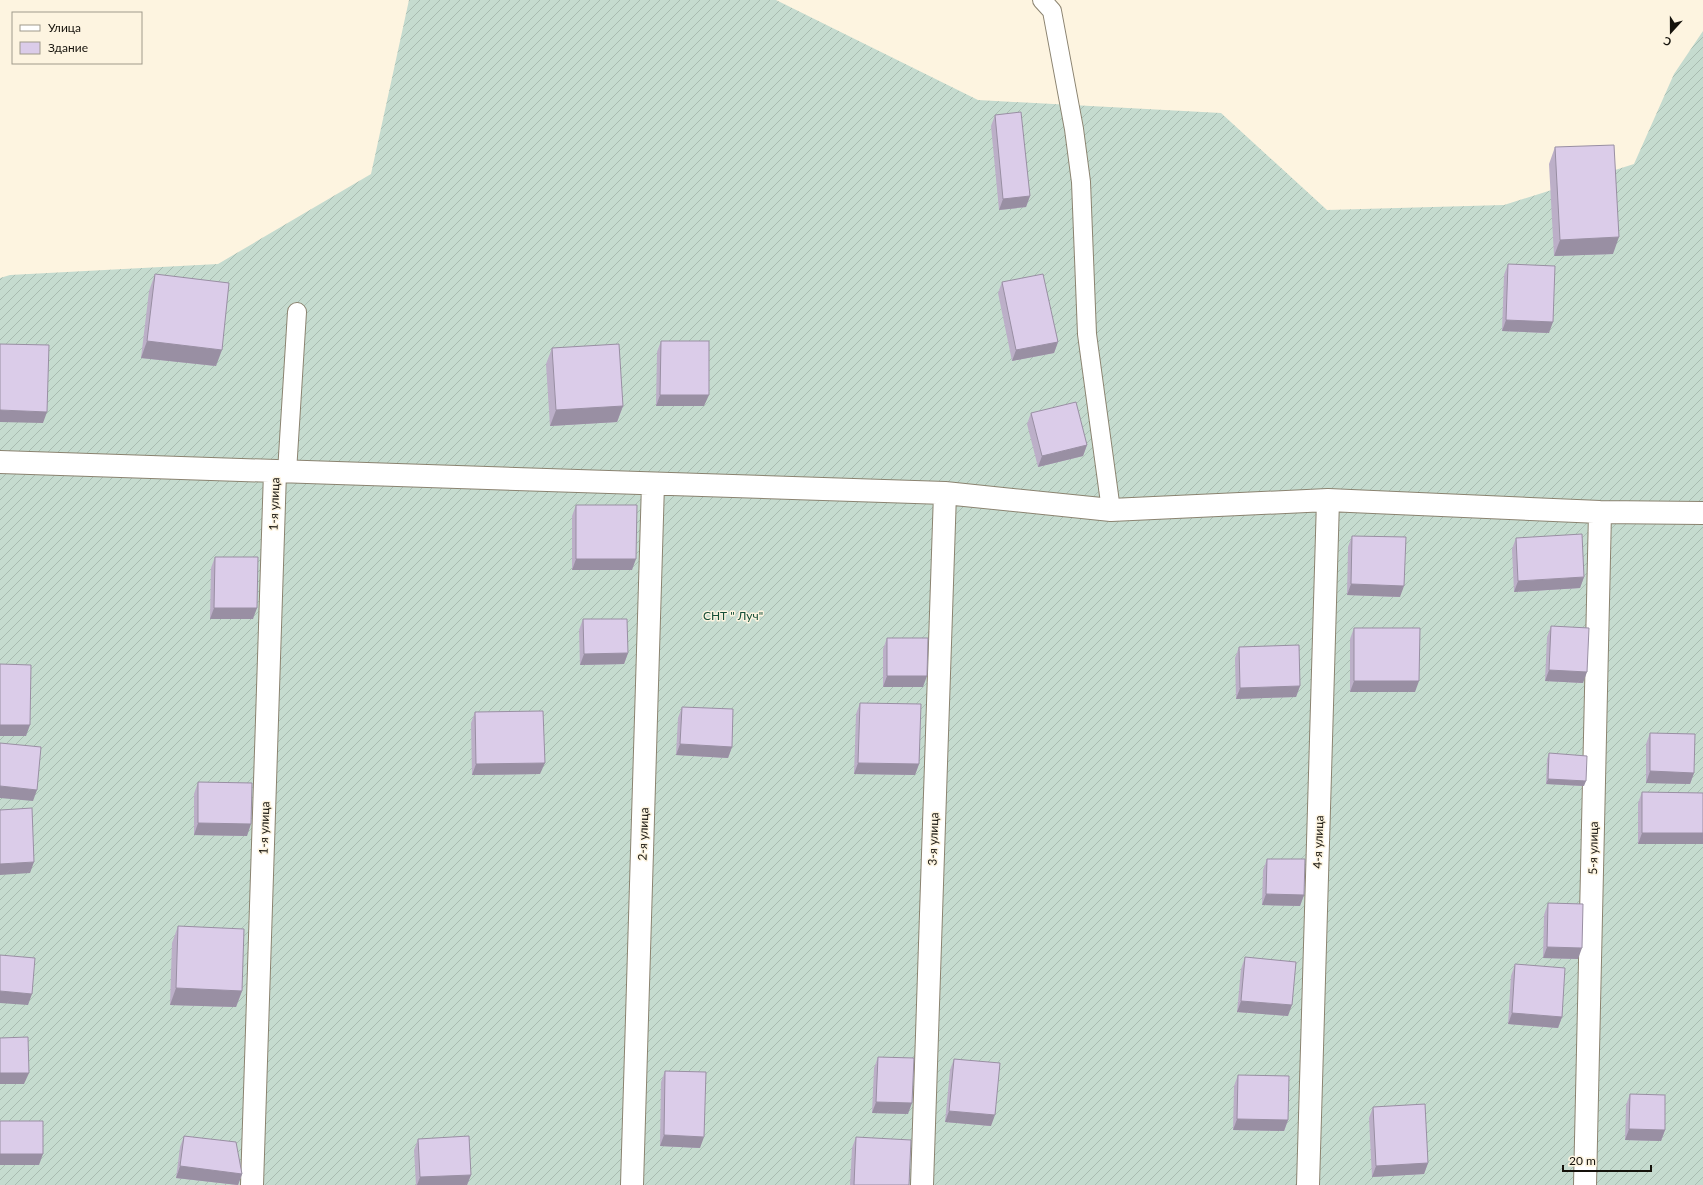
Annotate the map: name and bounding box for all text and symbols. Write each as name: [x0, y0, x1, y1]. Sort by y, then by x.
legend: [12, 12, 142, 64]
north arrow: [1651, 12, 1691, 52]
text: Улица: [48, 20, 81, 35]
text: С: [1661, 34, 1673, 49]
text: Здание: [48, 40, 88, 55]
street label: 1-я улица: [266, 477, 282, 531]
park label: СНТ " Луч": [703, 608, 763, 623]
street label: 1-я улица: [256, 801, 272, 855]
street label: 2-я улица: [635, 807, 651, 861]
street label: 3-я улица: [925, 812, 941, 866]
street label: 4-я улица: [1310, 815, 1326, 869]
street label: 5-я улица: [1585, 821, 1601, 875]
scale bar: [1563, 1147, 1651, 1173]
text: 20 m: [1569, 1153, 1596, 1168]

